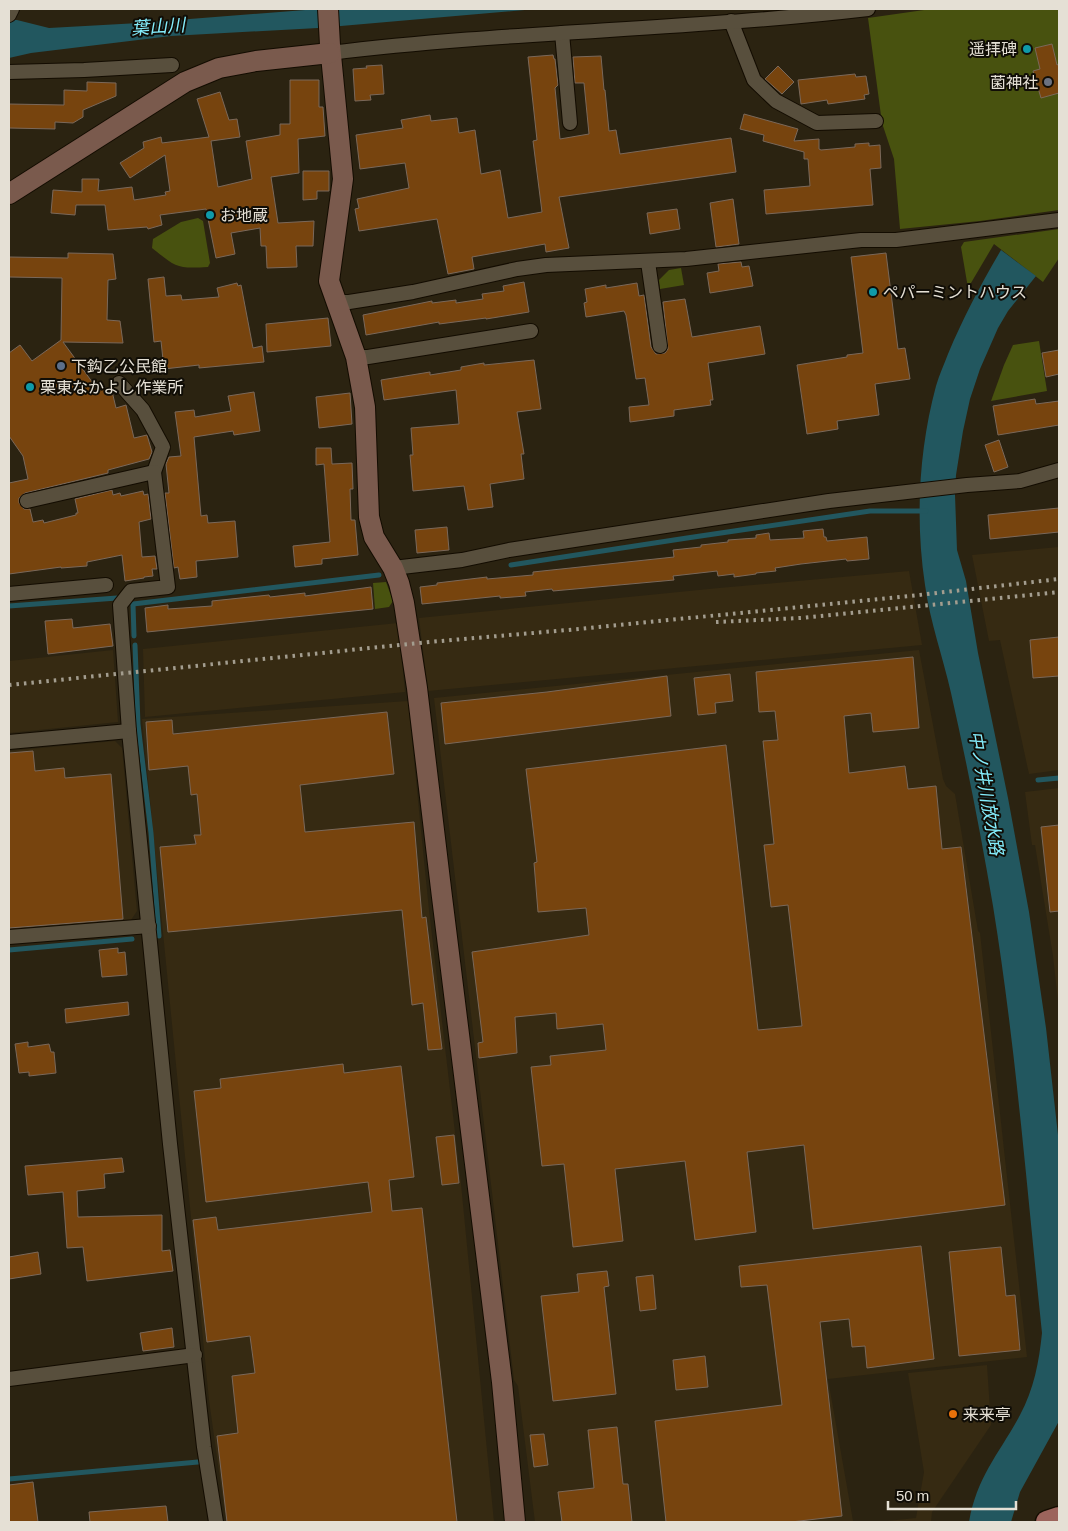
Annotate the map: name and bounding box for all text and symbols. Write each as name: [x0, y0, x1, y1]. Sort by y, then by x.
water label: 葉山川: [130, 15, 188, 39]
place label: 遥拝碑: [969, 41, 1017, 58]
marker: 遥拝碑: [1021, 43, 1033, 55]
place label: 菌神社: [990, 74, 1038, 91]
marker: 菌神社: [1042, 76, 1054, 88]
place label: お地蔵: [220, 207, 268, 224]
marker: お地蔵: [204, 209, 216, 221]
place label: ペパーミントハウス: [883, 284, 1027, 301]
marker: ペパーミントハウス: [867, 286, 879, 298]
place label: 下鈎乙公民館: [71, 358, 167, 375]
marker: 下鈎乙公民館: [55, 360, 67, 372]
place label: 栗東なかよし作業所: [40, 379, 183, 396]
marker: 栗東なかよし作業所: [24, 381, 36, 393]
water label: 中ノ井川放水路: [965, 729, 1007, 859]
place label: 来来亭: [963, 1406, 1011, 1423]
marker: 来来亭: [947, 1408, 959, 1420]
scale bar: [888, 1478, 1016, 1510]
text: 50 m: [896, 1487, 929, 1504]

